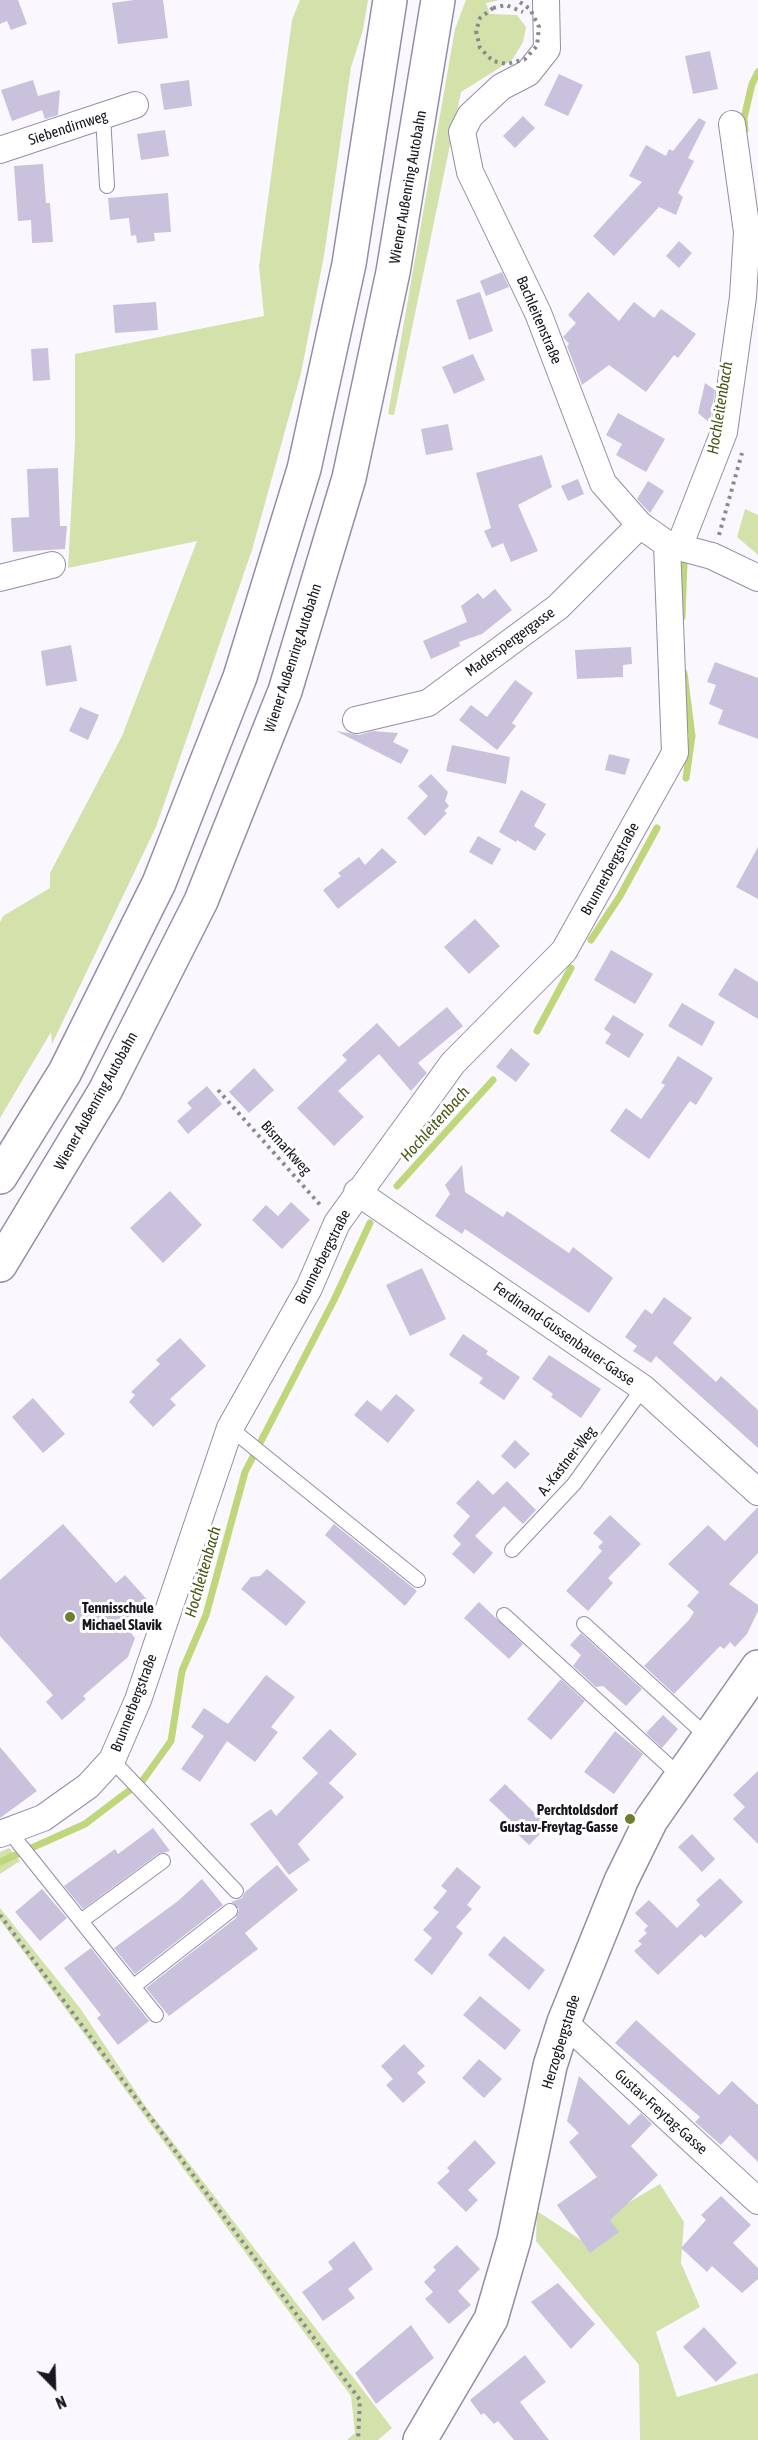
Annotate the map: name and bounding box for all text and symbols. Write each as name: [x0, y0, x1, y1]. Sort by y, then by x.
street label: Siebendirnweg: [26, 107, 110, 149]
street label: Wiener Außenring Autobahn: [386, 109, 430, 265]
street label: Bachleitenstraße: [512, 273, 566, 367]
water label: Hochleitenbach: [703, 360, 737, 456]
street label: Wiener Außenring Autobahn: [260, 581, 326, 735]
street label: Maderspergergasse: [462, 604, 558, 680]
street label: Brunnerbergstraße: [577, 819, 643, 919]
street label: Wiener Außenring Autobahn: [50, 1029, 142, 1173]
water label: Hochleitenbach: [397, 1083, 473, 1165]
street label: Bismarkweg: [257, 1117, 315, 1179]
street label: Brunnerbergstraße: [291, 1207, 355, 1307]
street label: Ferdinand-Gussenbauer-Gasse: [490, 1278, 638, 1390]
street label: A.-Kastner-Weg: [534, 1423, 600, 1499]
water label: Hochleitenbach: [181, 1524, 225, 1620]
place label: Tennisschule Michael Slavik: [82, 1599, 162, 1634]
marker: Tennisschule Michael Slavik: [63, 1610, 77, 1624]
street label: Brunnerbergstraße: [107, 1651, 161, 1755]
place label: Perchtoldsdorf Gustav-Freytag-Gasse: [499, 1801, 618, 1836]
marker: Perchtoldsdorf Gustav-Freytag-Gasse: [623, 1812, 637, 1826]
street label: Herzogbergstraße: [538, 1993, 584, 2091]
street label: Gustav-Freytag-Gasse: [611, 2066, 711, 2158]
north arrow: [24, 2356, 84, 2416]
text: N: [53, 2392, 69, 2413]

